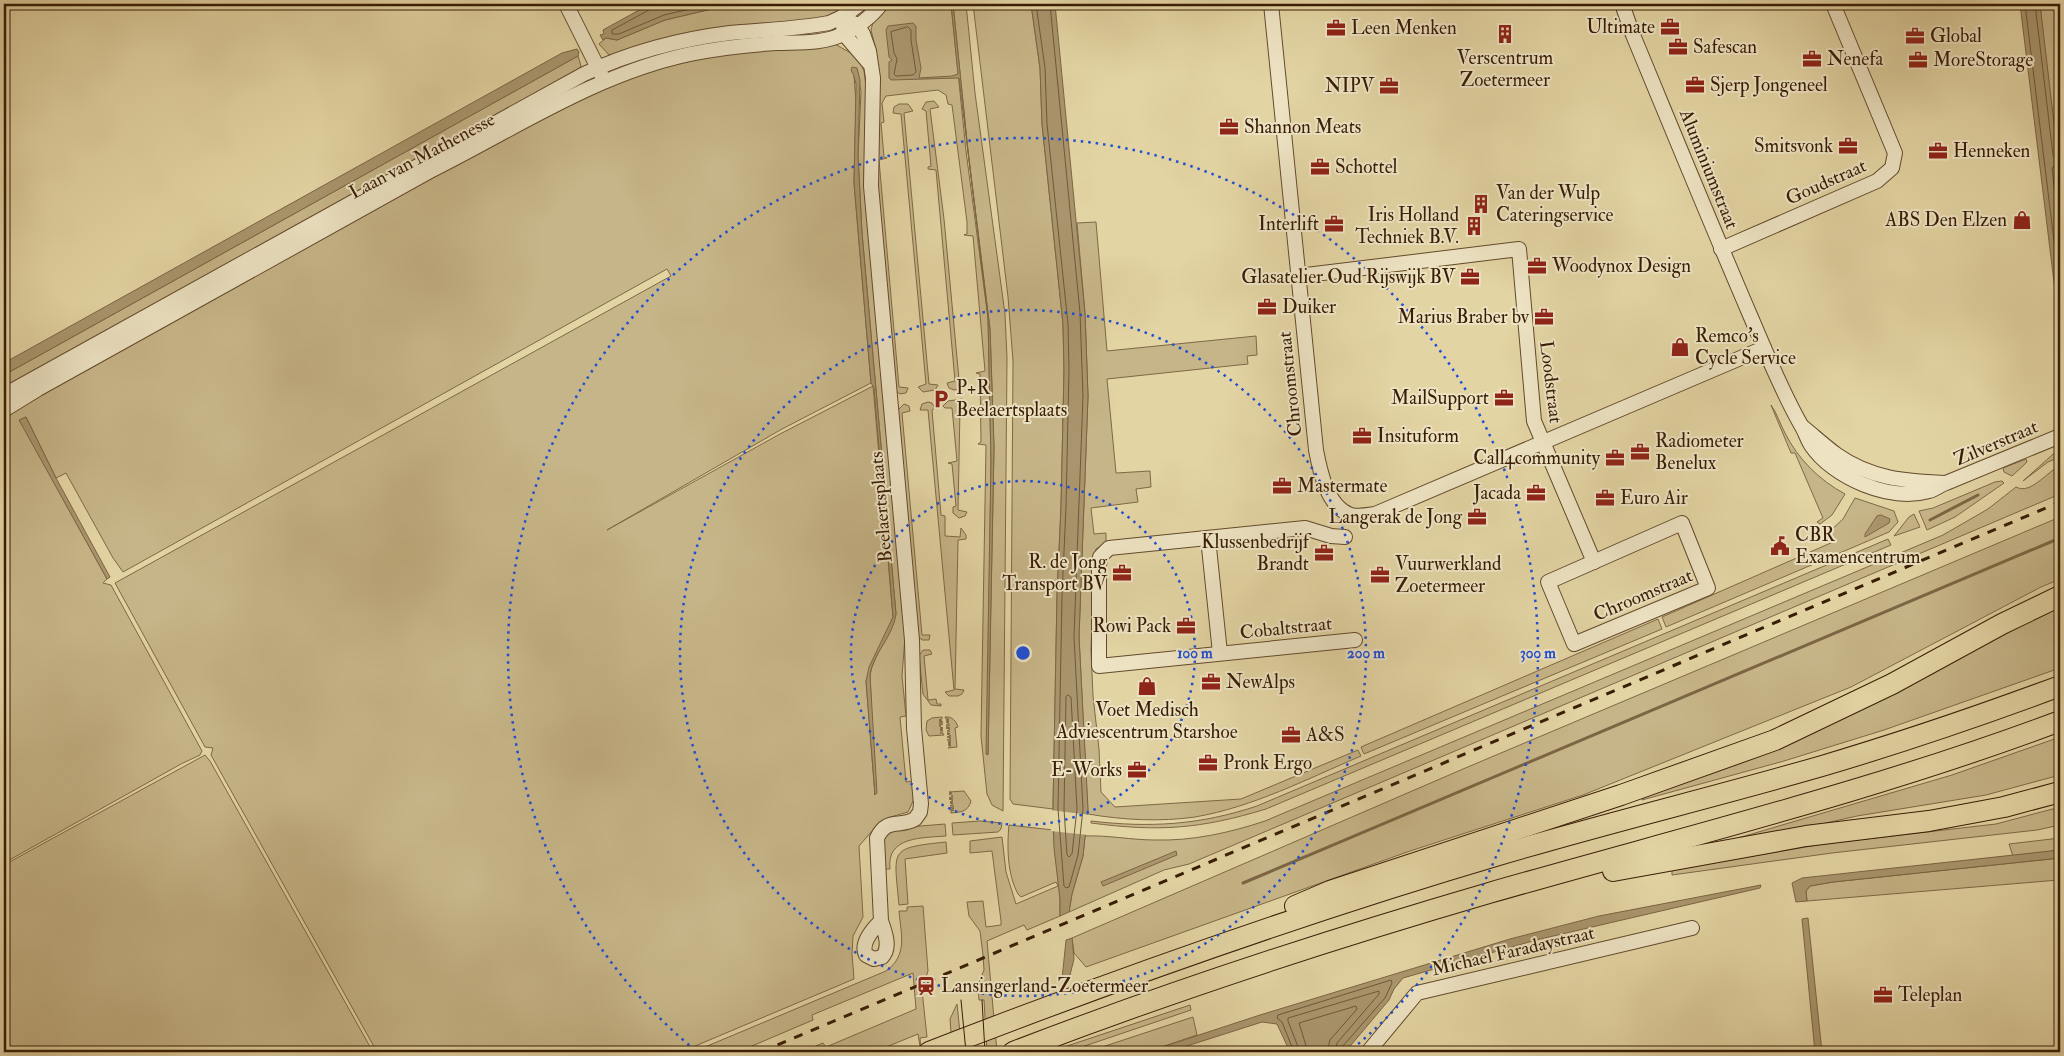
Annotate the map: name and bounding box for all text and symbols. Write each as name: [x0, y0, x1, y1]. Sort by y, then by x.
place label: Ultimate: [1586, 15, 1655, 39]
place label: Leen Menken: [1351, 16, 1457, 40]
office icon: Ultimate: [1659, 16, 1681, 38]
office icon: Leen Menken: [1325, 17, 1347, 39]
building icon: Verscentrum Zoetermeer: [1494, 23, 1516, 45]
place label: Global: [1930, 24, 1982, 48]
office icon: Global: [1904, 25, 1926, 47]
place label: Safescan: [1693, 35, 1757, 59]
office icon: Safescan: [1667, 36, 1689, 58]
place label: Verscentrum Zoetermeer: [1457, 46, 1554, 92]
place label: Nenefa: [1827, 47, 1883, 71]
office icon: Nenefa: [1801, 48, 1823, 70]
place label: MoreStorage: [1933, 48, 2033, 72]
office icon: MoreStorage: [1907, 49, 1929, 71]
place label: Sjerp Jongeneel: [1710, 73, 1828, 98]
place label: NIPV: [1325, 74, 1375, 98]
office icon: Sjerp Jongeneel: [1684, 74, 1706, 96]
office icon: NIPV: [1378, 75, 1400, 97]
street label: Aluminiumstraat: [1674, 105, 1744, 233]
street label: Laan van Mathenesse: [345, 107, 499, 205]
place label: Shannon Meats: [1244, 115, 1361, 139]
office icon: Shannon Meats: [1218, 116, 1240, 138]
place label: Smitsvonk: [1754, 134, 1833, 158]
office icon: Smitsvonk: [1837, 135, 1859, 157]
place label: Henneken: [1953, 139, 2031, 163]
office icon: Henneken: [1927, 140, 1949, 162]
street label: Goudstraat: [1782, 154, 1870, 210]
place label: Schottel: [1335, 155, 1398, 179]
office icon: Schottel: [1309, 156, 1331, 178]
place label: Van der Wulp Cateringservice: [1496, 181, 1614, 227]
building icon: Van der Wulp Cateringservice: [1470, 193, 1492, 215]
place label: Iris Holland Techniek B.V.: [1355, 203, 1460, 249]
place label: ABS Den Elzen: [1884, 208, 2007, 232]
shop icon: ABS Den Elzen: [2011, 209, 2033, 231]
place label: Interlift: [1258, 212, 1319, 236]
office icon: Interlift: [1323, 213, 1345, 235]
building icon: Iris Holland Techniek B.V.: [1463, 215, 1485, 237]
place label: Woodynox Design: [1551, 254, 1691, 278]
office icon: Woodynox Design: [1526, 255, 1548, 277]
place label: Glasatelier Oud Rijswijk BV: [1241, 265, 1456, 289]
office icon: Glasatelier Oud Rijswijk BV: [1459, 266, 1481, 288]
place label: Duiker: [1282, 295, 1336, 319]
office icon: Duiker: [1256, 296, 1278, 318]
place label: Marius Braber bv: [1398, 305, 1530, 329]
office icon: Marius Braber bv: [1533, 306, 1555, 328]
place label: Remco's Cycle Service: [1695, 324, 1796, 370]
street label: Chroomstraat: [1273, 330, 1307, 438]
shop icon: Remco's Cycle Service: [1669, 336, 1691, 358]
street label: Loodstraat: [1534, 339, 1568, 425]
place label: P+R Beelaertsplaats: [956, 376, 1067, 423]
place label: MailSupport: [1391, 386, 1489, 411]
office icon: MailSupport: [1493, 387, 1515, 409]
parking icon: P+R Beelaertsplaats: [930, 388, 952, 410]
street label: Zilverstraat: [1950, 415, 2042, 471]
place label: Insituform: [1377, 424, 1459, 448]
office icon: Insituform: [1351, 425, 1373, 447]
place label: Radiometer Benelux: [1655, 429, 1744, 475]
office icon: Radiometer Benelux: [1629, 441, 1651, 463]
place label: Call4community: [1473, 446, 1601, 470]
office icon: Call4community: [1604, 447, 1626, 469]
street label: Beelaertsplaats: [864, 450, 899, 564]
place label: Mastermate: [1297, 474, 1387, 498]
office icon: Mastermate: [1271, 475, 1293, 497]
place label: Jacada: [1472, 481, 1521, 505]
office icon: Jacada: [1525, 482, 1547, 504]
place label: Euro Air: [1620, 486, 1688, 510]
office icon: Euro Air: [1594, 487, 1616, 509]
place label: Langerak de Jong: [1328, 505, 1463, 529]
office icon: Langerak de Jong: [1466, 506, 1488, 528]
place label: CBR Examencentrum: [1795, 523, 1921, 569]
place label: Klussenbedrijf Brandt: [1201, 530, 1312, 576]
public building icon: CBR Examencentrum: [1769, 535, 1791, 557]
office icon: Klussenbedrijf Brandt: [1313, 542, 1335, 564]
place label: R. de Jong Transport BV: [1002, 550, 1108, 597]
place label: Vuurwerkland Zoetermeer: [1395, 552, 1502, 598]
office icon: R. de Jong Transport BV: [1111, 562, 1133, 584]
street label: Chroomstraat: [1590, 563, 1696, 627]
office icon: Vuurwerkland Zoetermeer: [1369, 564, 1391, 586]
street label: Cobaltstraat: [1239, 611, 1333, 645]
place label: Rowi Pack: [1093, 614, 1171, 638]
office icon: Rowi Pack: [1175, 615, 1197, 637]
centre of rings: [1014, 644, 1032, 662]
text: 100 m: [1177, 644, 1213, 663]
text: 200 m: [1347, 644, 1385, 663]
text: 300 m: [1520, 644, 1556, 663]
place label: NewAlps: [1226, 670, 1295, 695]
office icon: NewAlps: [1200, 671, 1222, 693]
shop icon: Voet Medisch Adviescentrum Starshoe: [1136, 675, 1158, 697]
place label: Voet Medisch Adviescentrum Starshoe: [1055, 698, 1238, 744]
place label: A&S: [1305, 723, 1345, 747]
office icon: A&S: [1280, 724, 1302, 746]
place label: Pronk Ergo: [1223, 751, 1312, 775]
office icon: Pronk Ergo: [1197, 752, 1219, 774]
place label: E-Works: [1051, 758, 1122, 782]
office icon: E-Works: [1126, 759, 1148, 781]
street label: Michael Faradaystraat: [1429, 921, 1597, 981]
place label: Lansingerland-Zoetermeer: [941, 974, 1148, 998]
station icon: Lansingerland-Zoetermeer: [915, 975, 937, 997]
place label: Teleplan: [1898, 983, 1963, 1008]
office icon: Teleplan: [1872, 984, 1894, 1006]

